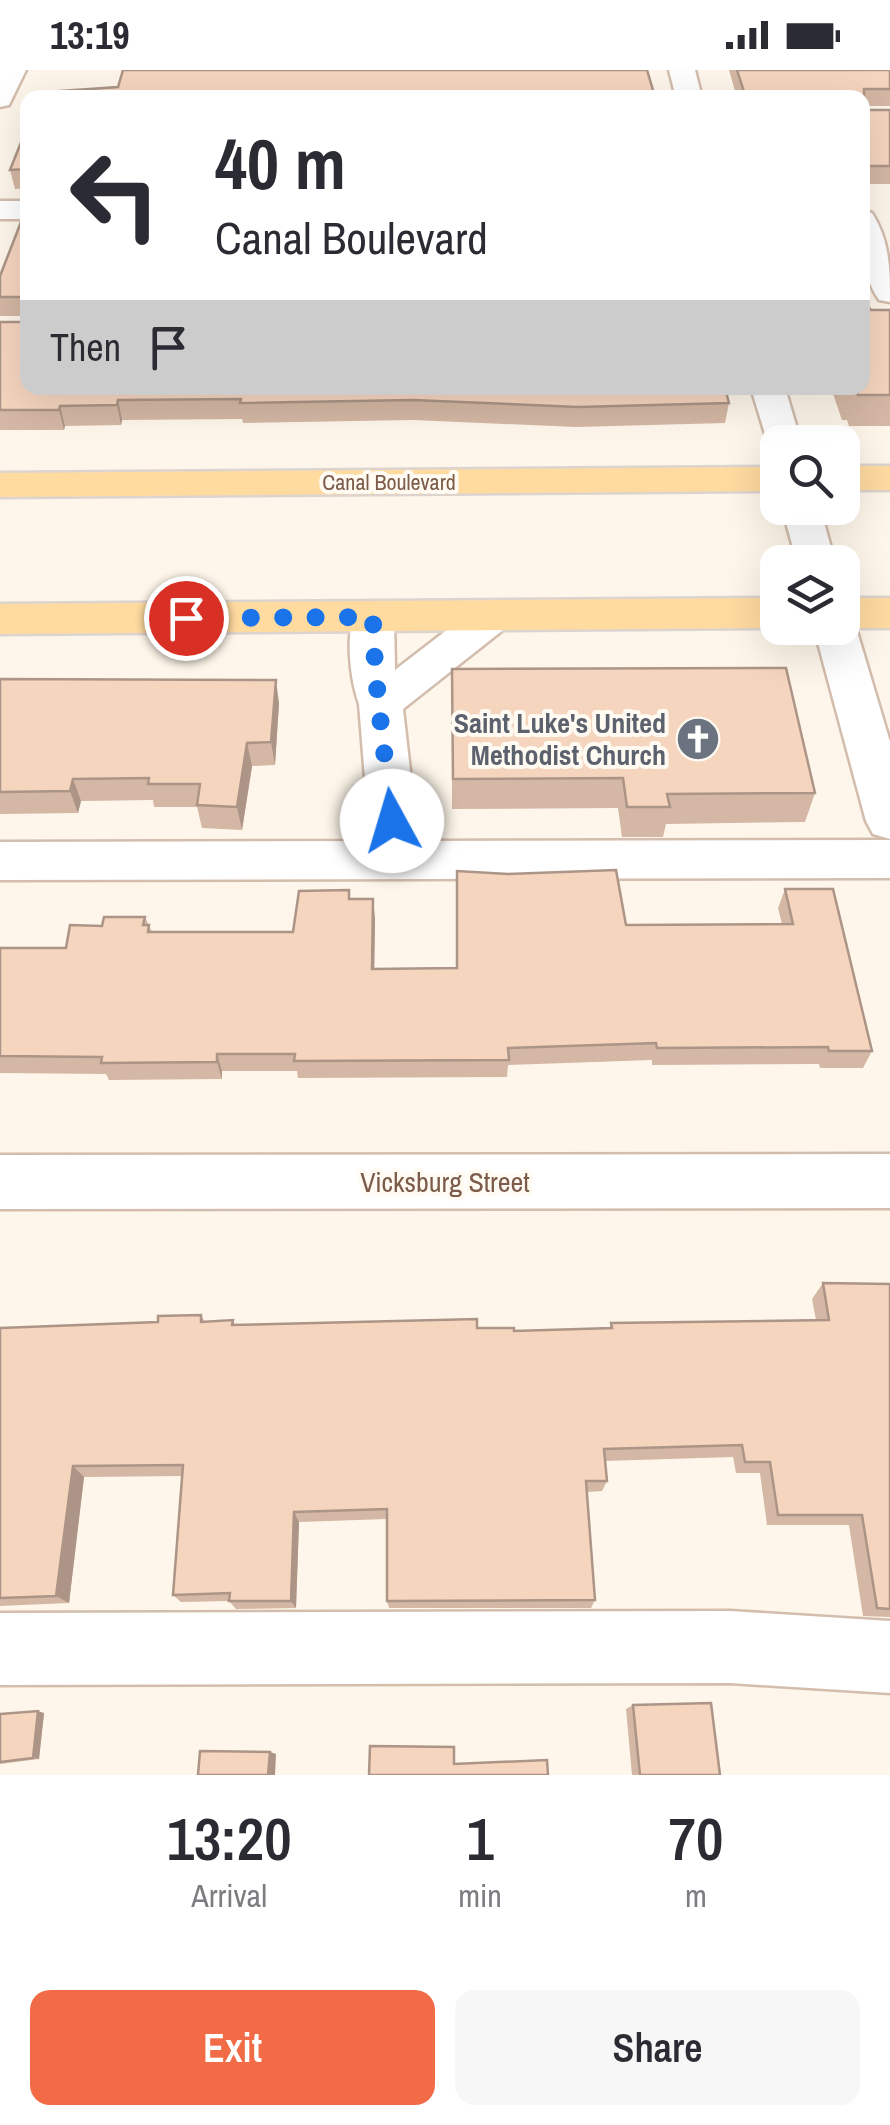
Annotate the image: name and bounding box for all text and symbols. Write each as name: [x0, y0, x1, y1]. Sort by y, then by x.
text: 13:19: [50, 10, 130, 61]
text: 40 m: [215, 117, 346, 211]
icon: left: [50, 130, 180, 260]
text: Canal Boulevard: [215, 207, 488, 268]
icon: arrive: [141, 320, 196, 375]
text: Then: [50, 322, 121, 373]
map controls: [760, 425, 860, 645]
button: search: [760, 425, 860, 525]
street label: Canal Boulevard: [322, 467, 456, 497]
button: layers: [760, 545, 860, 645]
pin: [144, 576, 229, 661]
icon: arrive: [159, 591, 214, 646]
place label: Saint Luke's United Methodist Church: [454, 704, 666, 774]
church icon: Saint Luke's United Methodist Church: [675, 716, 721, 762]
position arrow: [340, 769, 444, 873]
street label: Vicksburg Street: [360, 1163, 530, 1201]
text: 13:20: [167, 1798, 292, 1879]
text: 1: [466, 1798, 494, 1879]
text: 70: [669, 1798, 723, 1879]
text: Arrival: [191, 1874, 267, 1917]
text: min: [458, 1874, 502, 1917]
text: m: [685, 1874, 707, 1917]
button: Exit: [30, 1990, 435, 2105]
button: Share: [455, 1990, 860, 2105]

